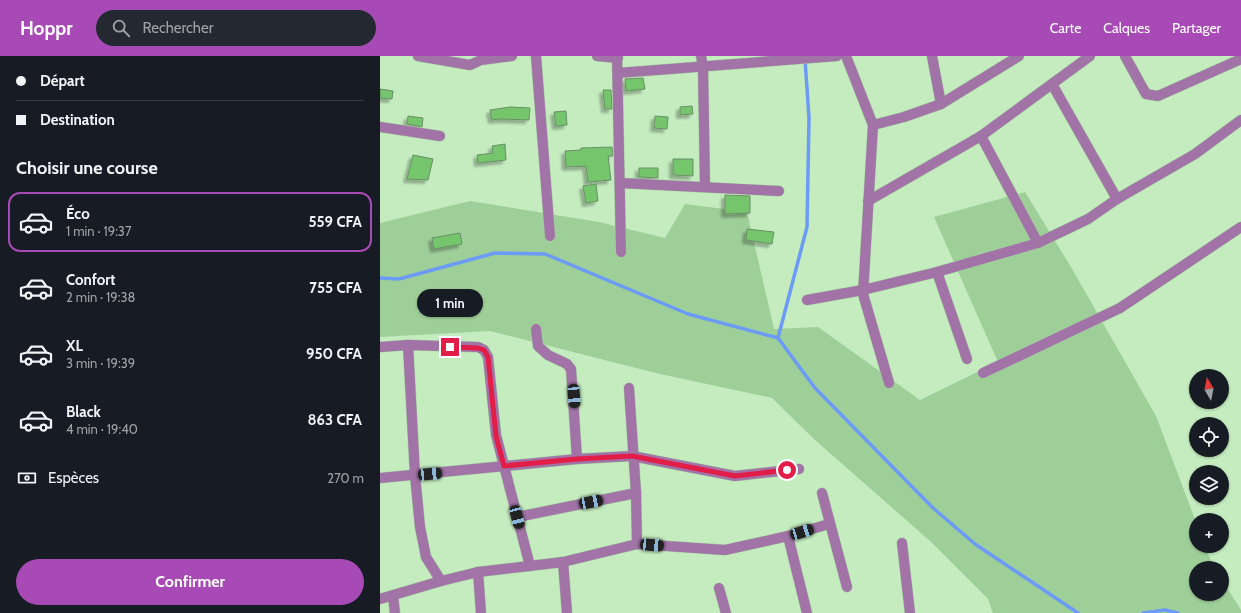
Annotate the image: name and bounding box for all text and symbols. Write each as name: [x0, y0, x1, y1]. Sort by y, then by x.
search box: [96, 10, 376, 46]
text: Hoppr: [20, 17, 72, 40]
icon: search: [110, 17, 132, 39]
text: Rechercher: [142, 19, 213, 37]
text: Carte: [1050, 19, 1081, 37]
text: Calques: [1103, 19, 1150, 37]
text: Partager: [1172, 19, 1221, 37]
text: Départ: [40, 72, 85, 90]
text: Destination: [40, 111, 115, 129]
text: Choisir une course: [16, 157, 158, 179]
icon: car: [18, 204, 54, 240]
text: Éco: [66, 205, 90, 223]
text: 559 CFA: [308, 213, 362, 231]
text: 1 min · 19:37: [66, 223, 131, 239]
icon: car: [18, 270, 54, 306]
text: Confort: [66, 271, 115, 289]
text: 755 CFA: [309, 279, 362, 297]
text: 2 min · 19:38: [66, 289, 135, 305]
callout: 1 min: [417, 289, 483, 317]
text: 1 min: [435, 295, 465, 311]
icon: car: [18, 336, 54, 372]
text: XL: [66, 337, 83, 355]
route end: [441, 338, 459, 356]
text: 950 CFA: [306, 345, 362, 363]
text: 3 min · 19:39: [66, 355, 135, 371]
north arrow: [1189, 369, 1229, 409]
map controls: [1189, 369, 1229, 601]
car: [567, 384, 581, 408]
icon: car: [18, 402, 54, 438]
text: Black: [66, 403, 101, 421]
text: 863 CFA: [307, 411, 362, 429]
button: locate: [1189, 417, 1229, 457]
text: 4 min · 19:40: [66, 421, 138, 437]
route start: [778, 461, 796, 479]
button: layers: [1189, 465, 1229, 505]
icon: cash: [16, 467, 38, 489]
car: [418, 467, 442, 481]
text: Espèces: [48, 469, 99, 487]
text: 270 m: [327, 470, 364, 486]
car: [578, 494, 604, 510]
car: [508, 504, 526, 530]
button: +: [1189, 513, 1229, 553]
car: [789, 523, 815, 541]
car: [640, 538, 664, 552]
button: Confirmer: [16, 559, 364, 605]
button: −: [1189, 561, 1229, 601]

